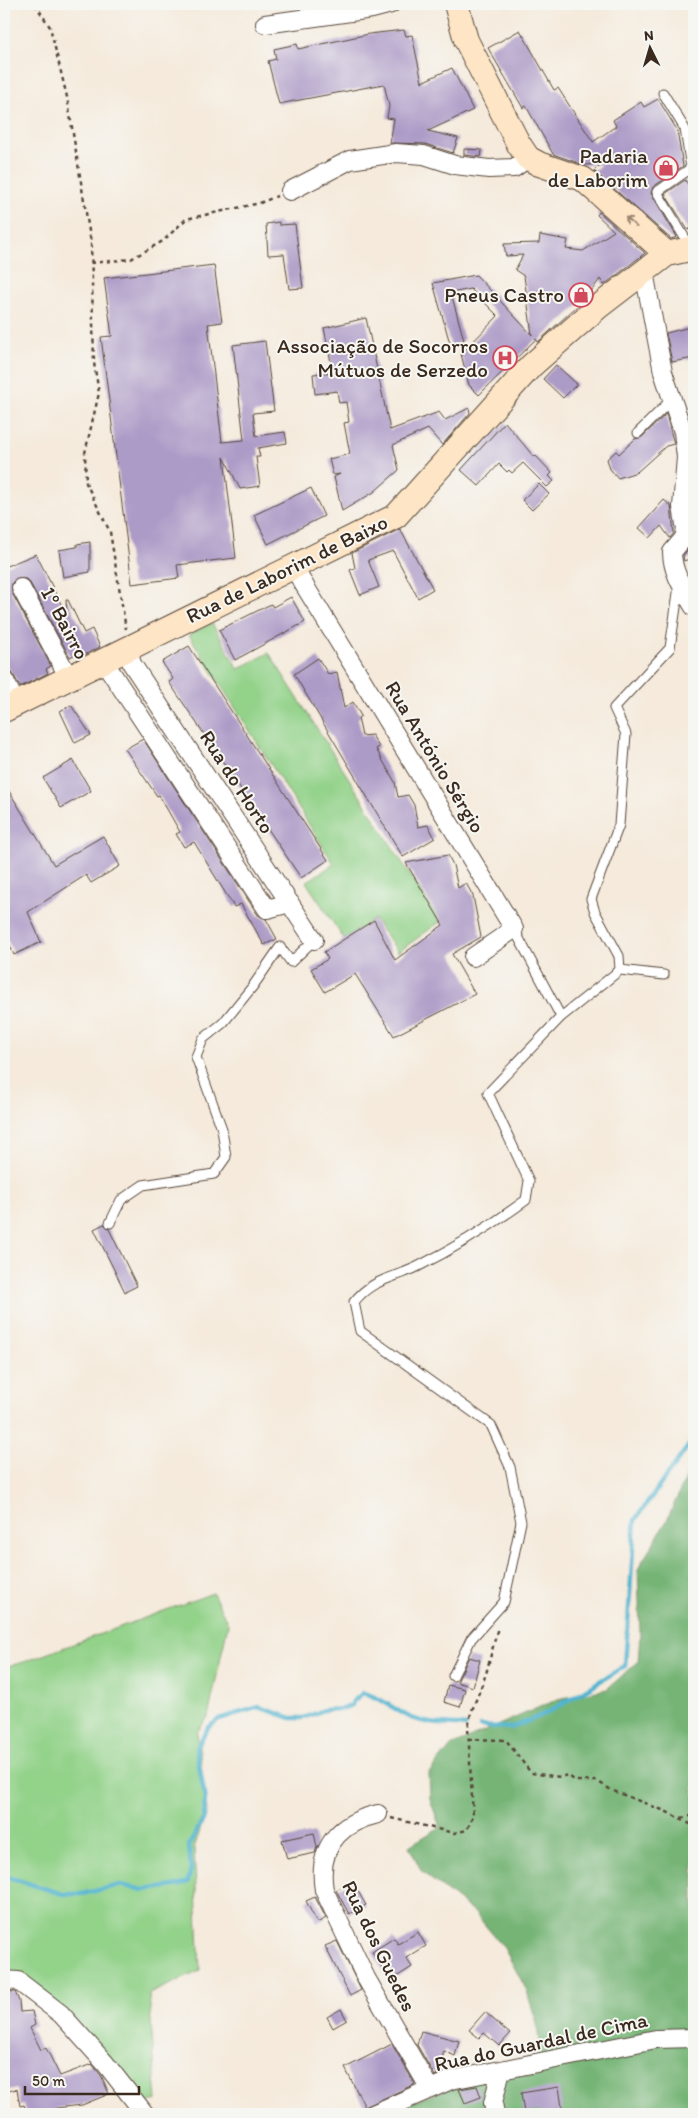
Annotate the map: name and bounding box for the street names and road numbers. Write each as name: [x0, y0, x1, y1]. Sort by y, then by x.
street label: Rua de Laborim de Baixo: [182, 509, 392, 628]
street label: 1º Bairro: [36, 582, 95, 663]
street label: Rua António Sérgio: [380, 676, 491, 837]
street label: Rua do Horto: [195, 725, 280, 838]
street label: Rua dos Guedes: [337, 1876, 422, 2015]
street label: Rua do Guardal de Cima: [432, 2007, 650, 2076]

